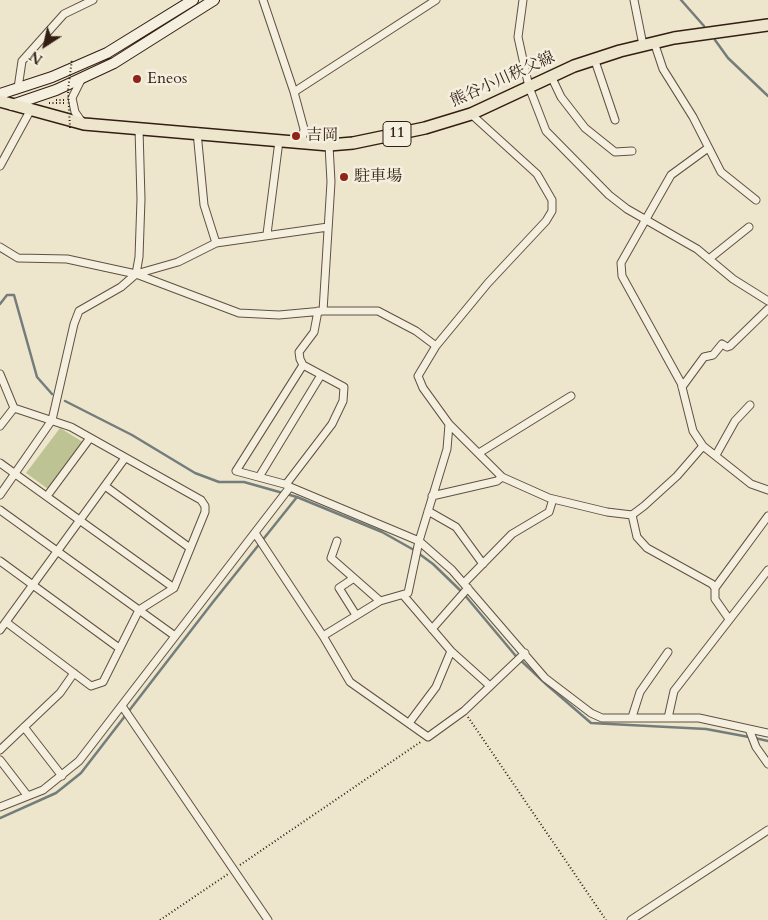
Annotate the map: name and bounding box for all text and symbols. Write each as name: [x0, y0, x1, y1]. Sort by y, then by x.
north arrow: [20, 20, 70, 70]
text: N: [26, 46, 47, 69]
street label: 熊谷小川秩父線: [448, 48, 558, 112]
place label: Eneos: [147, 69, 187, 89]
marker: Eneos: [131, 73, 143, 85]
road number: 11: [383, 122, 411, 146]
place label: 吉岡: [306, 126, 338, 146]
marker: 吉岡: [290, 130, 302, 142]
place label: 駐車場: [354, 167, 402, 187]
marker: 駐車場: [338, 171, 350, 183]

